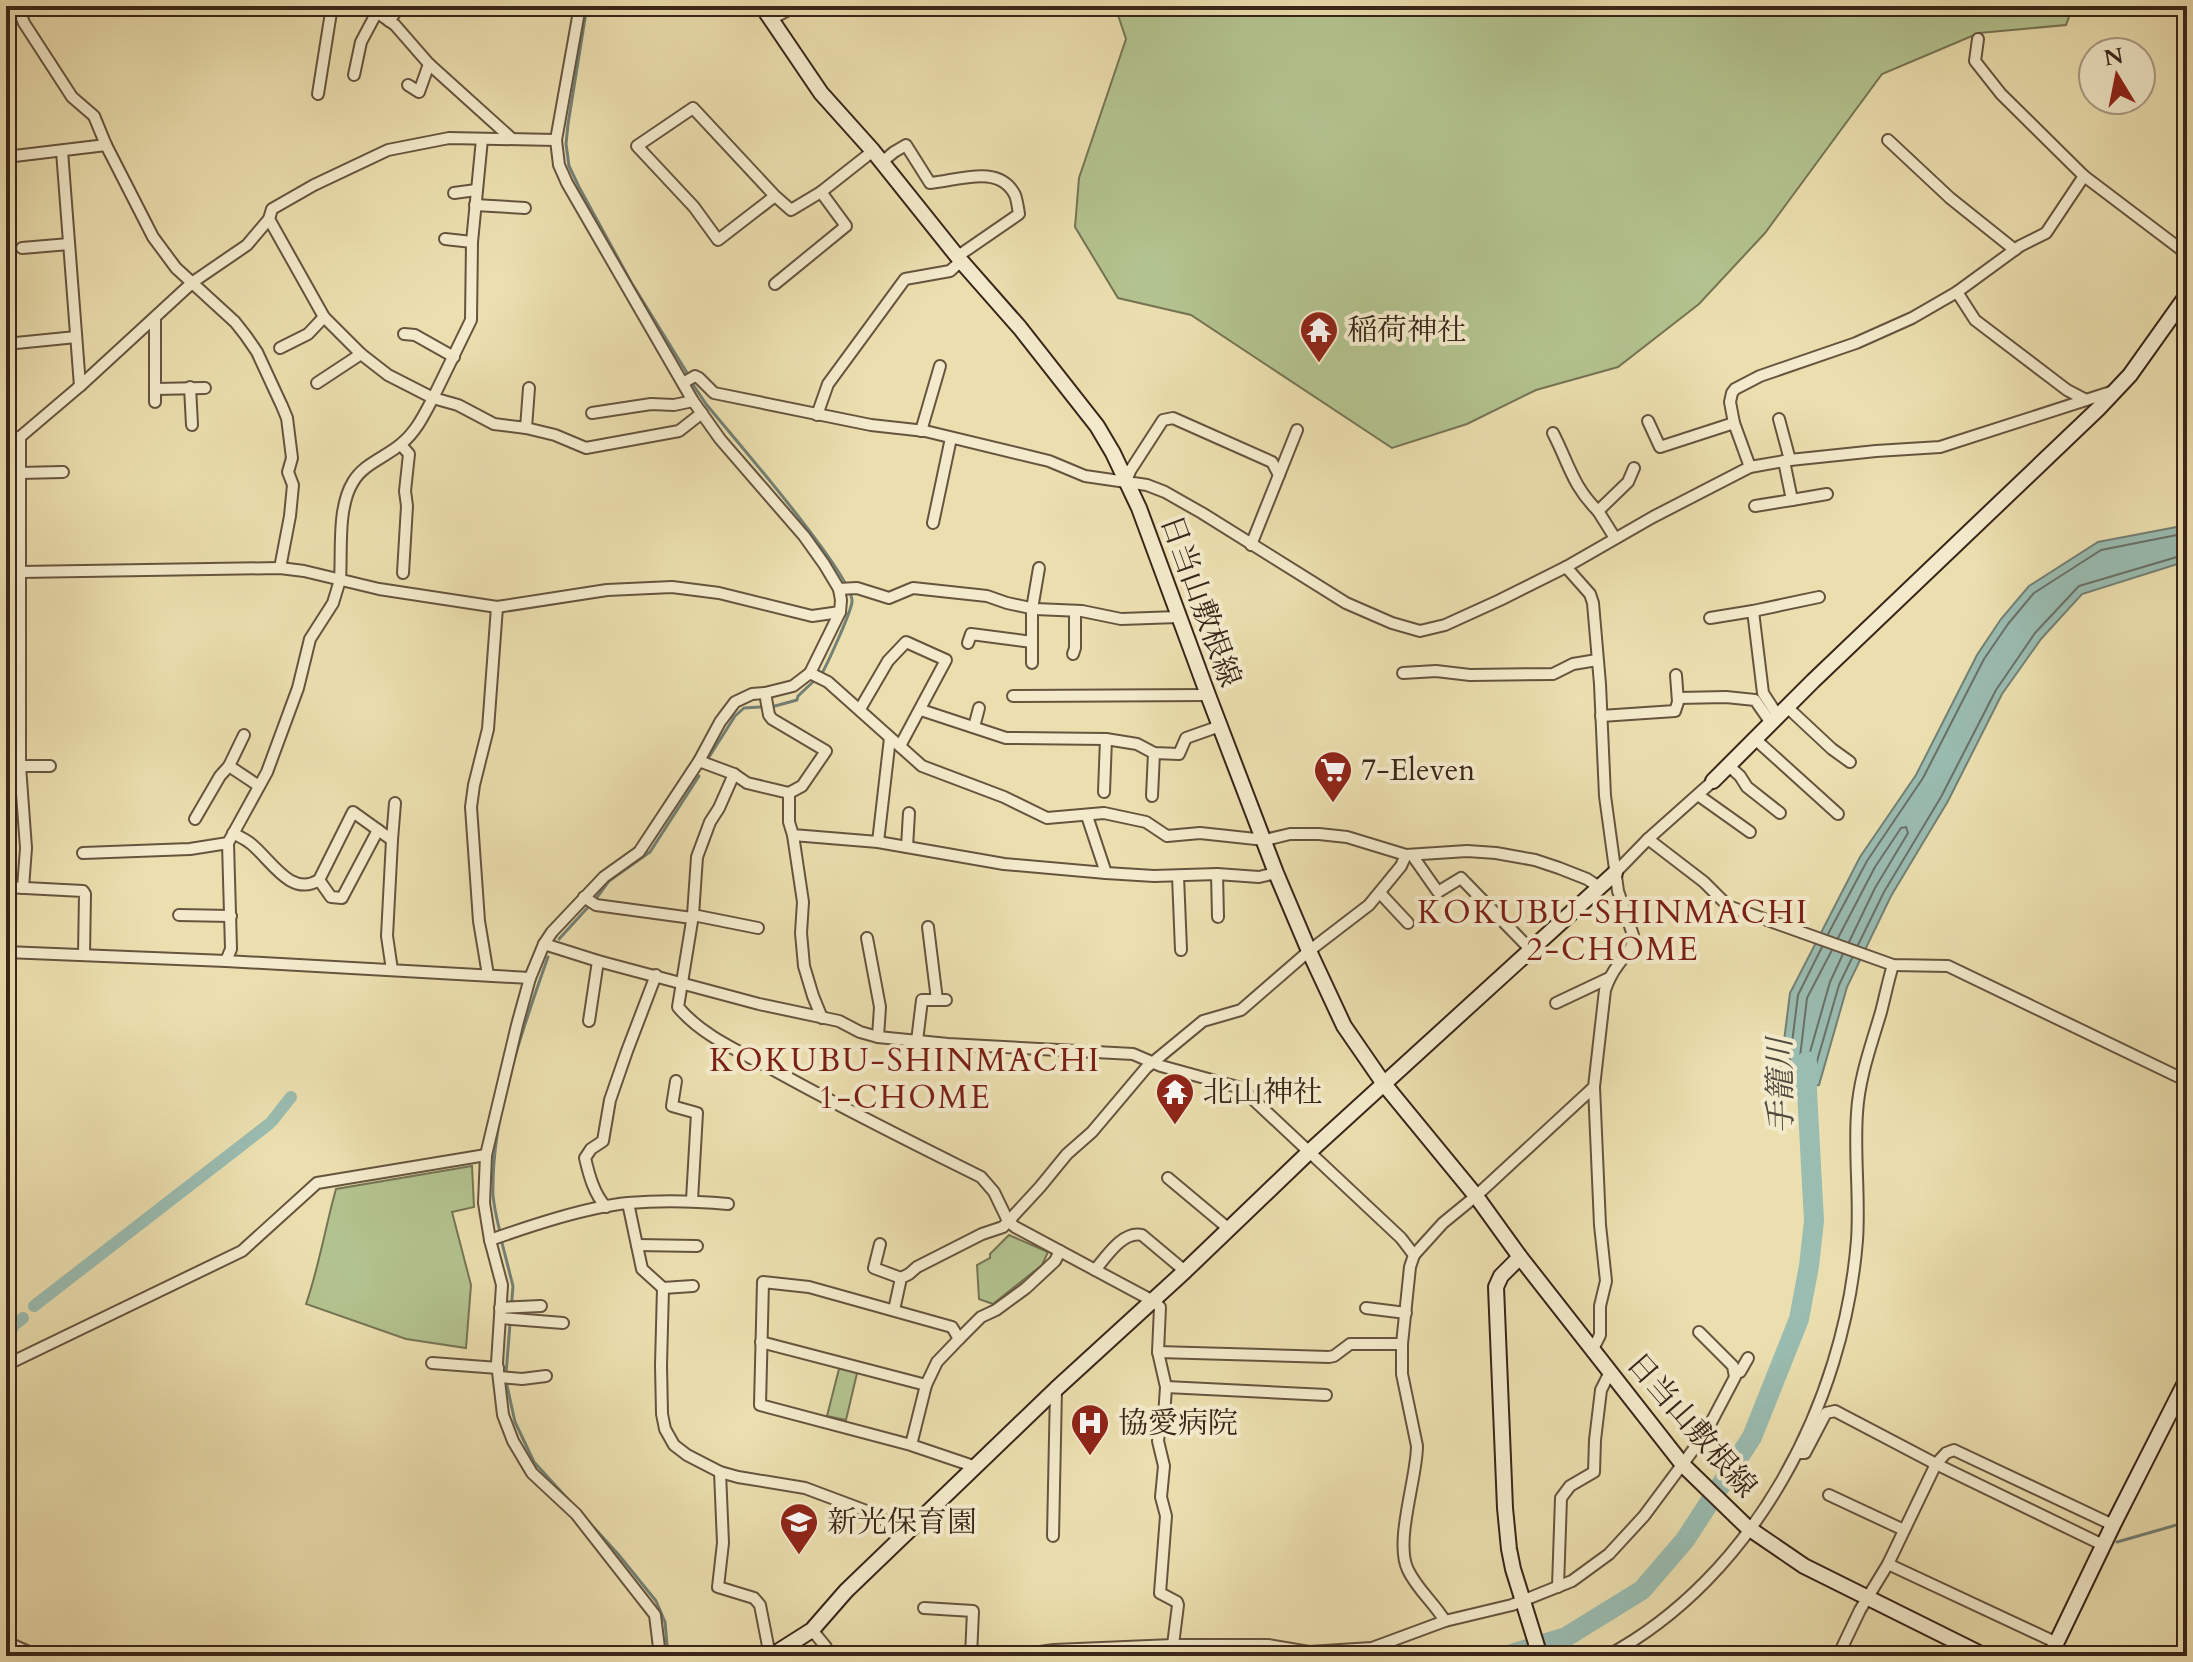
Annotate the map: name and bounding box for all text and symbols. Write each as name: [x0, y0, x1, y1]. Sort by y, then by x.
north arrow: [2077, 36, 2157, 116]
text: N: [2102, 41, 2126, 74]
temple icon: 稲荷神社: [1298, 309, 1340, 364]
place label: 稲荷神社: [1347, 310, 1467, 351]
street label: 日当山敷根線: [1150, 510, 1251, 693]
supermarket icon: 7-Eleven: [1312, 749, 1354, 804]
place label: 7-Eleven: [1361, 750, 1475, 791]
district label: KOKUBU-SHINMACHI 2-CHOME: [1417, 891, 1809, 972]
water label: 手籠川: [1758, 1035, 1804, 1134]
district label: KOKUBU-SHINMACHI 1-CHOME: [709, 1039, 1101, 1120]
temple icon: 北山神社: [1154, 1071, 1196, 1126]
place label: 北山神社: [1203, 1072, 1323, 1113]
street label: 日当山敷根線: [1617, 1344, 1766, 1507]
hospital icon: 協愛病院: [1069, 1402, 1111, 1457]
place label: 協愛病院: [1118, 1403, 1238, 1444]
school or university icon: 新光保育園: [778, 1501, 820, 1556]
place label: 新光保育園: [827, 1502, 977, 1543]

